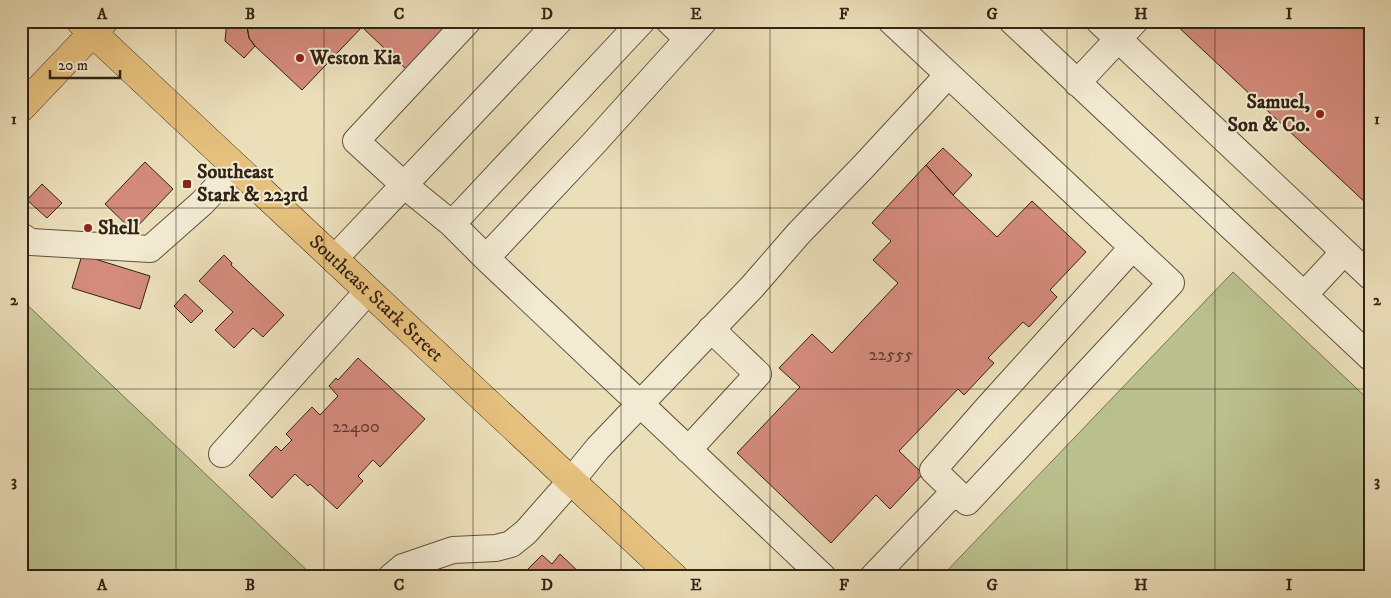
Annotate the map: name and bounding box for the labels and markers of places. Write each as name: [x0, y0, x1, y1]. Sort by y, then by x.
place label: Weston Kia: [309, 46, 401, 71]
marker: Weston Kia: [294, 52, 306, 64]
place label: Samuel, Son & Co.: [1228, 90, 1310, 138]
marker: Samuel, Son & Co.: [1314, 108, 1326, 120]
place label: Southeast Stark & 223rd: [197, 160, 309, 208]
marker: Southeast Stark & 223rd: [181, 178, 193, 190]
place label: Shell: [98, 216, 140, 241]
marker: Shell: [82, 222, 94, 234]

